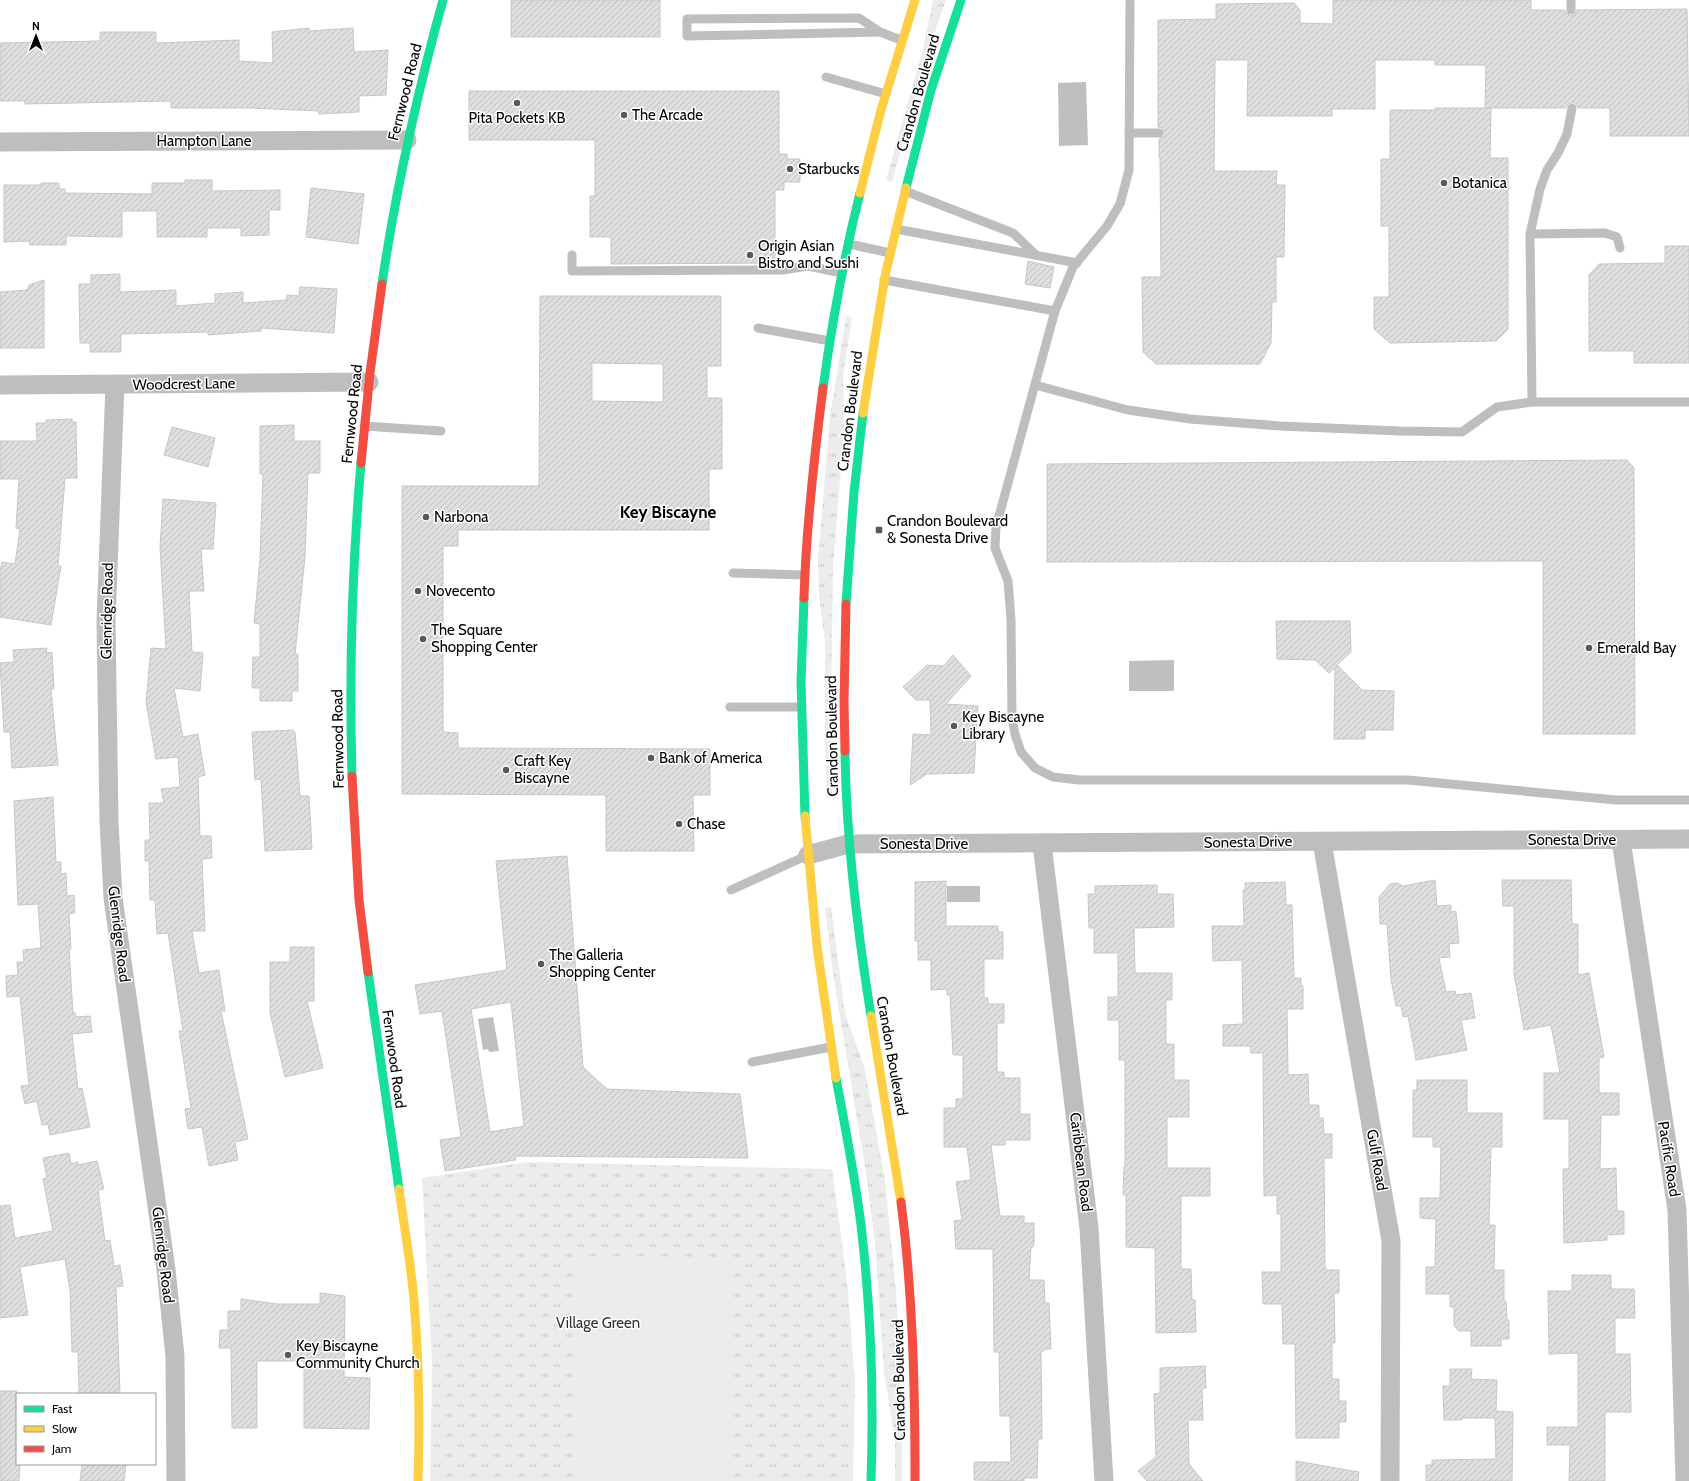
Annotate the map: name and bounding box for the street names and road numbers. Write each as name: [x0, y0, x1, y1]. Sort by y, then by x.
street label: Crandon Boulevard: [893, 32, 943, 154]
street label: Fernwood Road: [384, 42, 426, 142]
street label: Hampton Lane: [157, 132, 252, 150]
street label: Crandon Boulevard: [834, 350, 866, 472]
street label: Fernwood Road: [338, 364, 366, 464]
street label: Woodcrest Lane: [132, 374, 236, 394]
street label: Glenridge Road: [97, 562, 117, 660]
street label: Crandon Boulevard: [822, 675, 842, 797]
street label: Fernwood Road: [328, 689, 348, 789]
street label: Sonesta Drive: [1528, 831, 1617, 849]
street label: Sonesta Drive: [1204, 832, 1293, 852]
street label: Sonesta Drive: [880, 835, 969, 853]
street label: Glenridge Road: [104, 885, 134, 983]
street label: Crandon Boulevard: [873, 995, 911, 1117]
street label: Fernwood Road: [378, 1009, 410, 1109]
street label: Caribbean Road: [1066, 1111, 1096, 1213]
street label: Pacific Road: [1654, 1120, 1684, 1198]
street label: Gulf Road: [1363, 1128, 1391, 1192]
street label: Glenridge Road: [148, 1206, 178, 1304]
street label: Crandon Boulevard: [889, 1319, 909, 1441]

